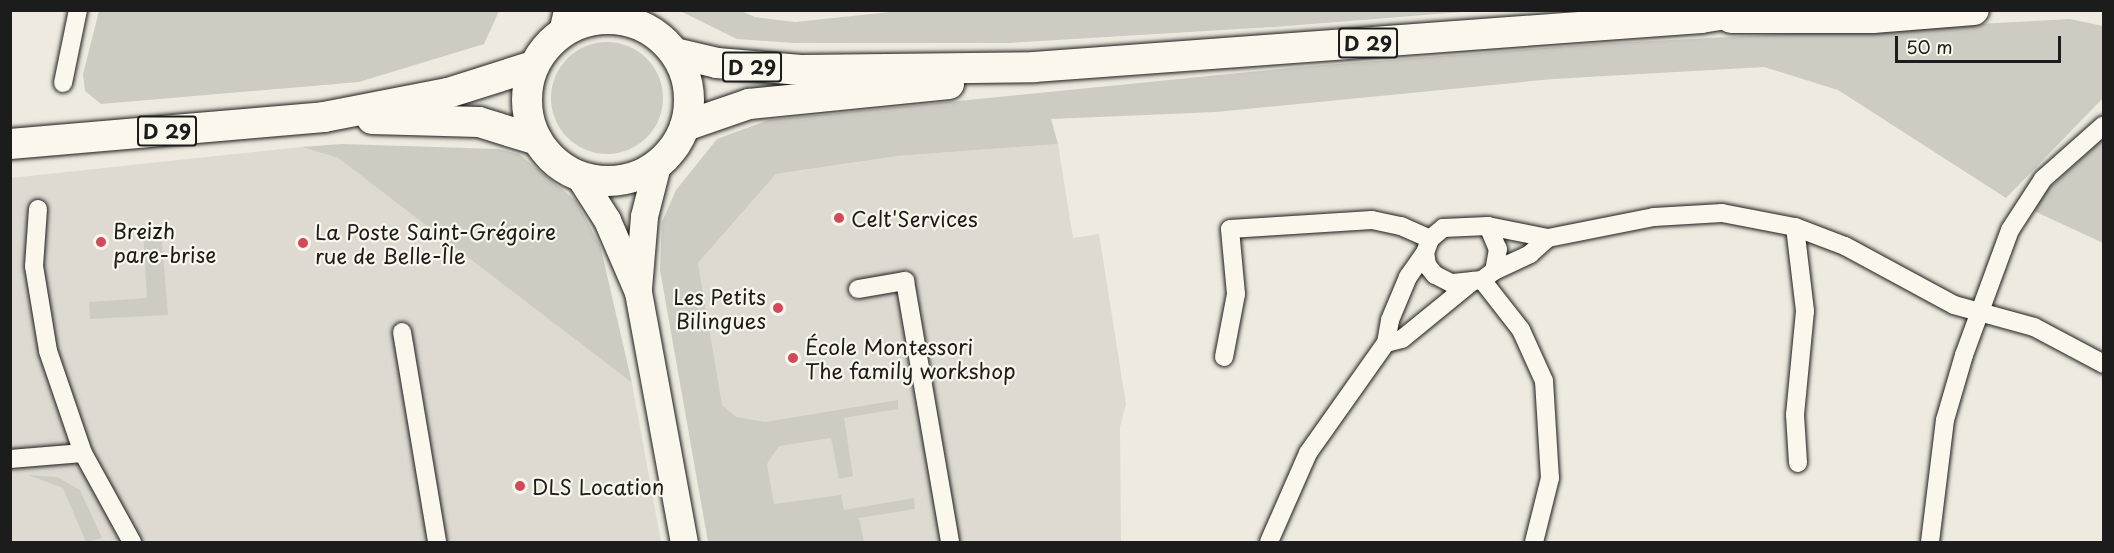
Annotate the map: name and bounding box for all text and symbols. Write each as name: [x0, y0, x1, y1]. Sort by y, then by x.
scale bar: [1898, 24, 2064, 62]
road number: D 29: [1336, 26, 1400, 60]
text: 50 m: [1906, 33, 1953, 60]
road number: D 29: [720, 50, 783, 84]
road number: D 29: [136, 114, 198, 148]
place label: Celt'Services: [851, 205, 978, 231]
marker: Celt'Services: [832, 211, 846, 225]
place label: Breizh pare-brise: [113, 217, 216, 267]
place label: La Poste Saint-Grégoire rue de Belle-Île: [315, 218, 556, 268]
marker: Breizh pare-brise: [94, 235, 108, 249]
marker: La Poste Saint-Grégoire rue de Belle-Île: [296, 236, 310, 250]
place label: Les Petits Bilingues: [671, 283, 766, 333]
marker: Les Petits Bilingues: [771, 301, 785, 315]
place label: École Montessori The family workshop: [805, 333, 1016, 383]
marker: École Montessori The family workshop: [786, 351, 800, 365]
place label: DLS Location: [532, 473, 665, 499]
marker: DLS Location: [513, 479, 527, 493]

